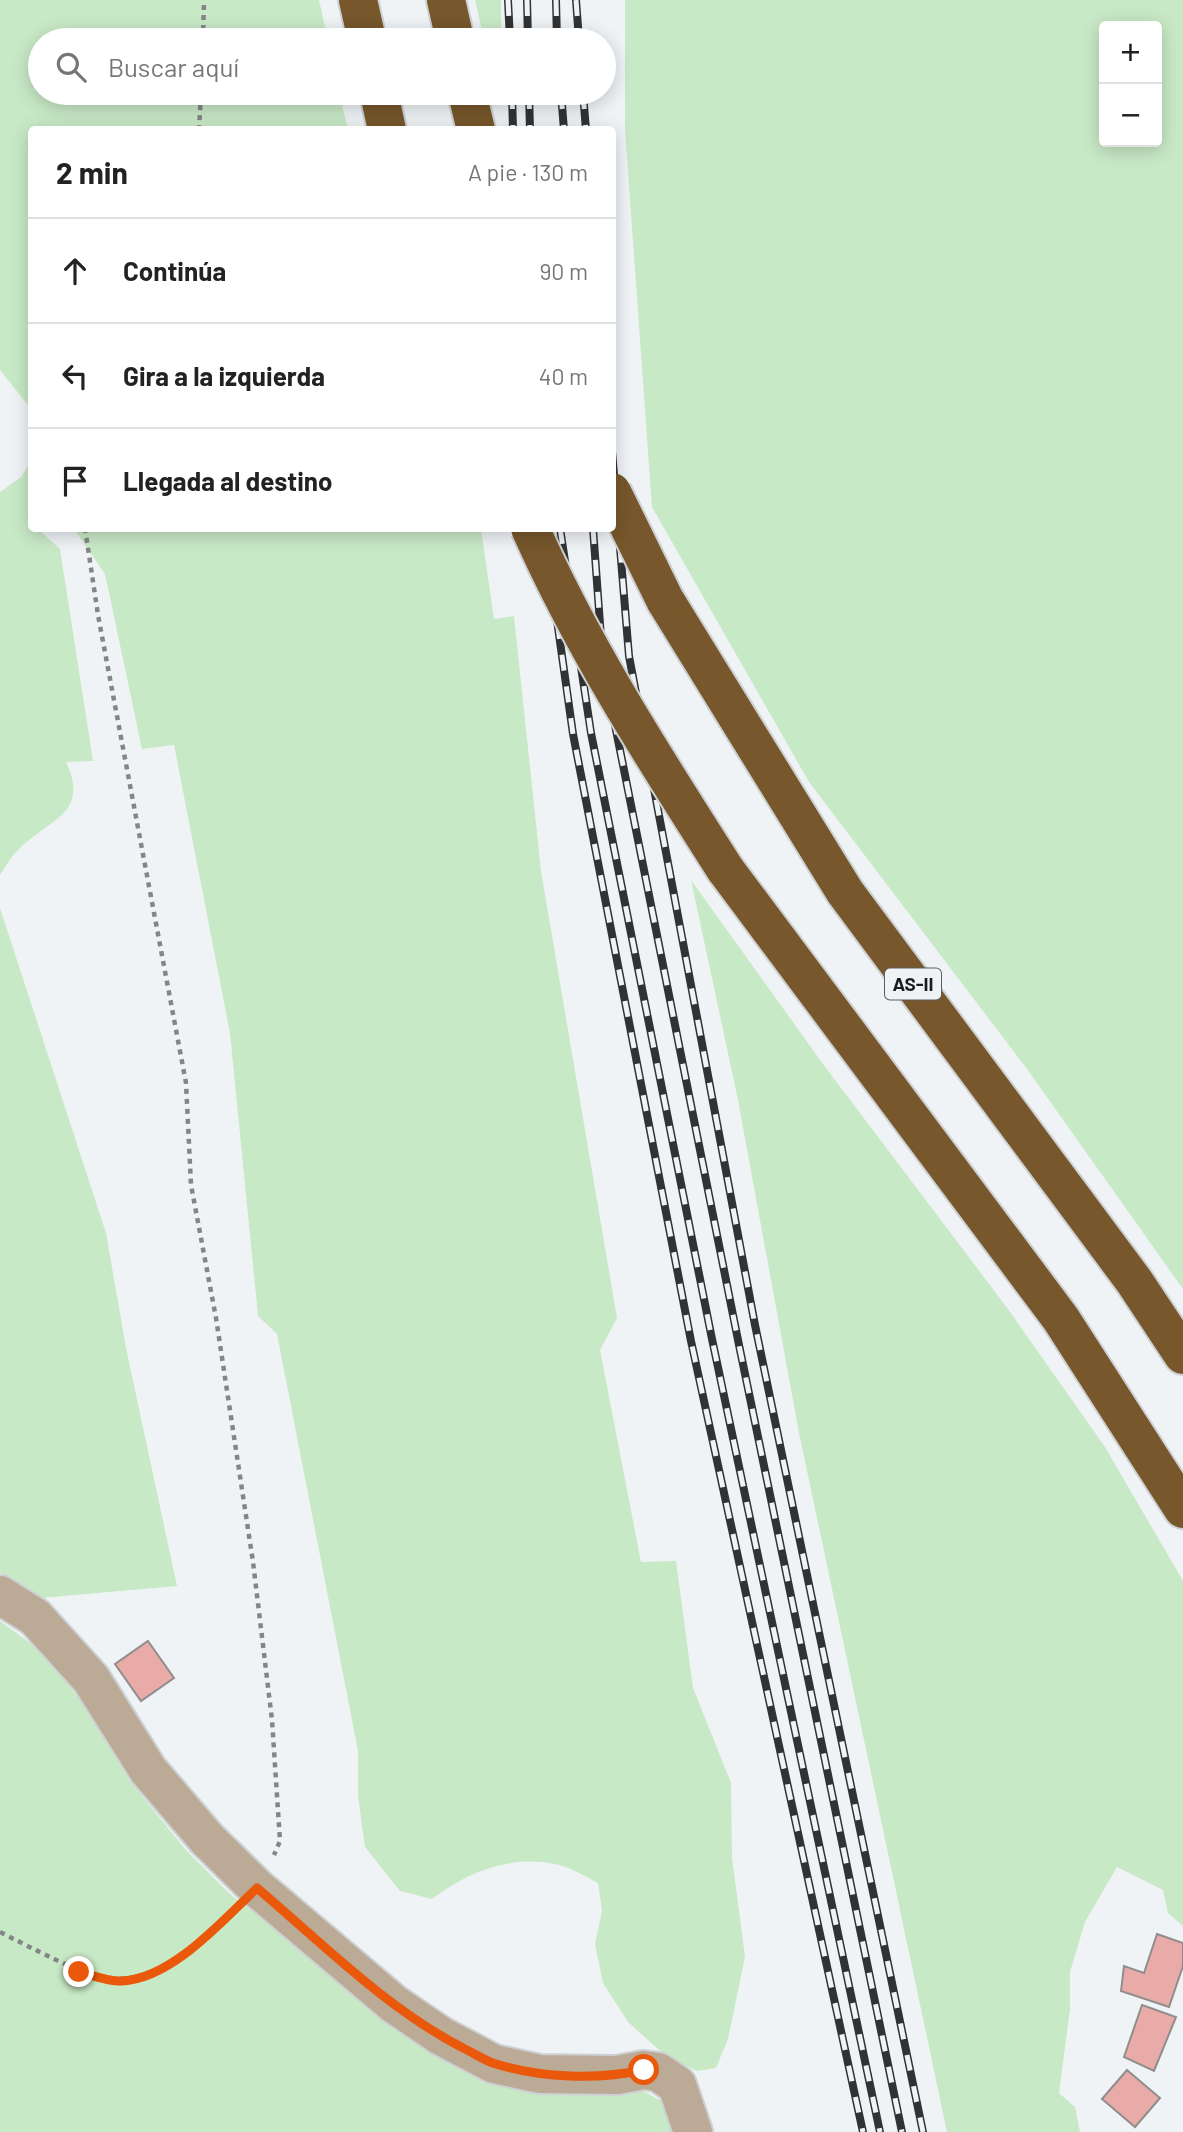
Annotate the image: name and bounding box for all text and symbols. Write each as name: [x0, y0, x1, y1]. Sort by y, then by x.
map controls: [1099, 21, 1162, 147]
button: +: [1099, 21, 1162, 84]
search box: [28, 28, 616, 105]
icon: search: [52, 48, 90, 86]
text: Buscar aquí: [108, 51, 239, 82]
button: −: [1099, 84, 1162, 147]
text: 2 min: [56, 154, 128, 190]
text: A pie · 130 m: [468, 158, 588, 186]
icon: ahead: [56, 252, 94, 290]
text: Continúa: [123, 255, 226, 286]
text: 90 m: [539, 257, 588, 285]
icon: left: [56, 357, 94, 395]
text: Gira a la izquierda: [123, 360, 325, 391]
text: 40 m: [539, 362, 588, 390]
icon: arrive: [56, 462, 94, 500]
text: Llegada al destino: [123, 465, 332, 496]
road number: AS-II: [885, 968, 941, 1000]
route end: [63, 1956, 94, 1987]
route start: [628, 2054, 659, 2085]

